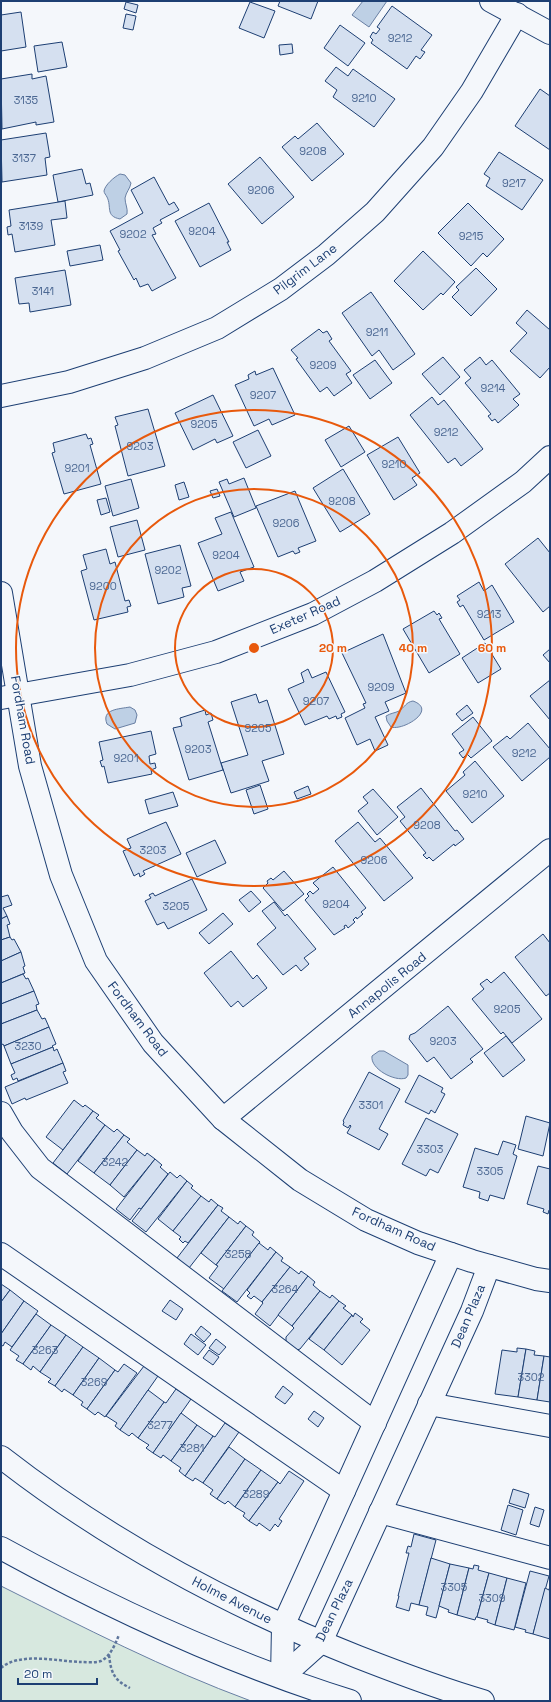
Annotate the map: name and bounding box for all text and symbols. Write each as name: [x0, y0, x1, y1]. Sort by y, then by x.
house number: 9212: [388, 31, 413, 45]
house number: 9210: [351, 91, 377, 105]
house number: 3135: [14, 93, 39, 107]
house number: 9208: [299, 144, 327, 158]
house number: 3137: [12, 151, 36, 165]
house number: 9217: [502, 176, 526, 190]
house number: 9206: [247, 183, 275, 197]
house number: 3139: [19, 219, 43, 233]
house number: 9204: [188, 224, 216, 238]
house number: 9202: [119, 227, 147, 241]
house number: 9215: [459, 229, 484, 243]
street label: Pilgrim Lane: [270, 240, 340, 298]
house number: 3141: [32, 284, 54, 298]
house number: 9211: [366, 325, 388, 339]
house number: 9209: [309, 358, 337, 372]
house number: 9214: [481, 381, 506, 395]
house number: 9207: [250, 388, 276, 402]
house number: 9205: [190, 417, 218, 431]
house number: 9212: [434, 425, 459, 439]
house number: 9203: [126, 439, 154, 453]
house number: 9210: [381, 457, 407, 471]
house number: 9201: [64, 461, 90, 475]
house number: 9208: [328, 494, 356, 508]
house number: 9206: [272, 516, 300, 530]
house number: 9204: [212, 548, 240, 562]
house number: 9202: [154, 563, 182, 577]
house number: 9200: [89, 579, 117, 593]
street label: Exeter Road: [267, 592, 343, 638]
house number: 9213: [477, 607, 502, 621]
text: 20 m: [319, 640, 347, 656]
text: 40 m: [399, 640, 427, 656]
text: 60 m: [478, 640, 506, 656]
centre of rings: [247, 641, 261, 655]
street label: Fordham Road: [7, 674, 39, 766]
house number: 9209: [367, 680, 395, 694]
house number: 9207: [303, 694, 329, 708]
house number: 9205: [244, 721, 272, 735]
house number: 9203: [184, 742, 212, 756]
house number: 9212: [512, 746, 537, 760]
house number: 9201: [113, 751, 139, 765]
house number: 9210: [462, 787, 488, 801]
house number: 9208: [413, 818, 441, 832]
house number: 3203: [140, 843, 167, 857]
house number: 9206: [360, 853, 388, 867]
house number: 9204: [322, 897, 350, 911]
house number: 3205: [163, 899, 190, 913]
street label: Annapolis Road: [344, 948, 430, 1022]
street label: Fordham Road: [104, 978, 172, 1060]
house number: 9205: [493, 1002, 521, 1016]
house number: 9203: [429, 1034, 457, 1048]
house number: 3230: [15, 1039, 41, 1053]
house number: 3301: [359, 1098, 383, 1112]
house number: 3303: [417, 1142, 444, 1156]
house number: 3242: [102, 1155, 129, 1169]
house number: 3305: [477, 1164, 504, 1178]
street label: Fordham Road: [349, 1203, 439, 1255]
house number: 3258: [225, 1247, 251, 1261]
street label: Dean Plaza: [447, 1281, 489, 1351]
house number: 3264: [272, 1282, 299, 1296]
house number: 3263: [32, 1343, 59, 1357]
house number: 3302: [518, 1370, 545, 1384]
house number: 3269: [81, 1375, 108, 1389]
house number: 3277: [147, 1418, 173, 1432]
house number: 3281: [180, 1441, 204, 1455]
house number: 3289: [243, 1487, 270, 1501]
street label: Holme Avenue: [189, 1573, 275, 1627]
street label: Dean Plaza: [312, 1575, 357, 1644]
house number: 3305: [441, 1580, 468, 1594]
house number: 3309: [478, 1591, 506, 1605]
scale bar: [18, 1660, 97, 1686]
text: 20 m: [24, 1666, 52, 1682]

